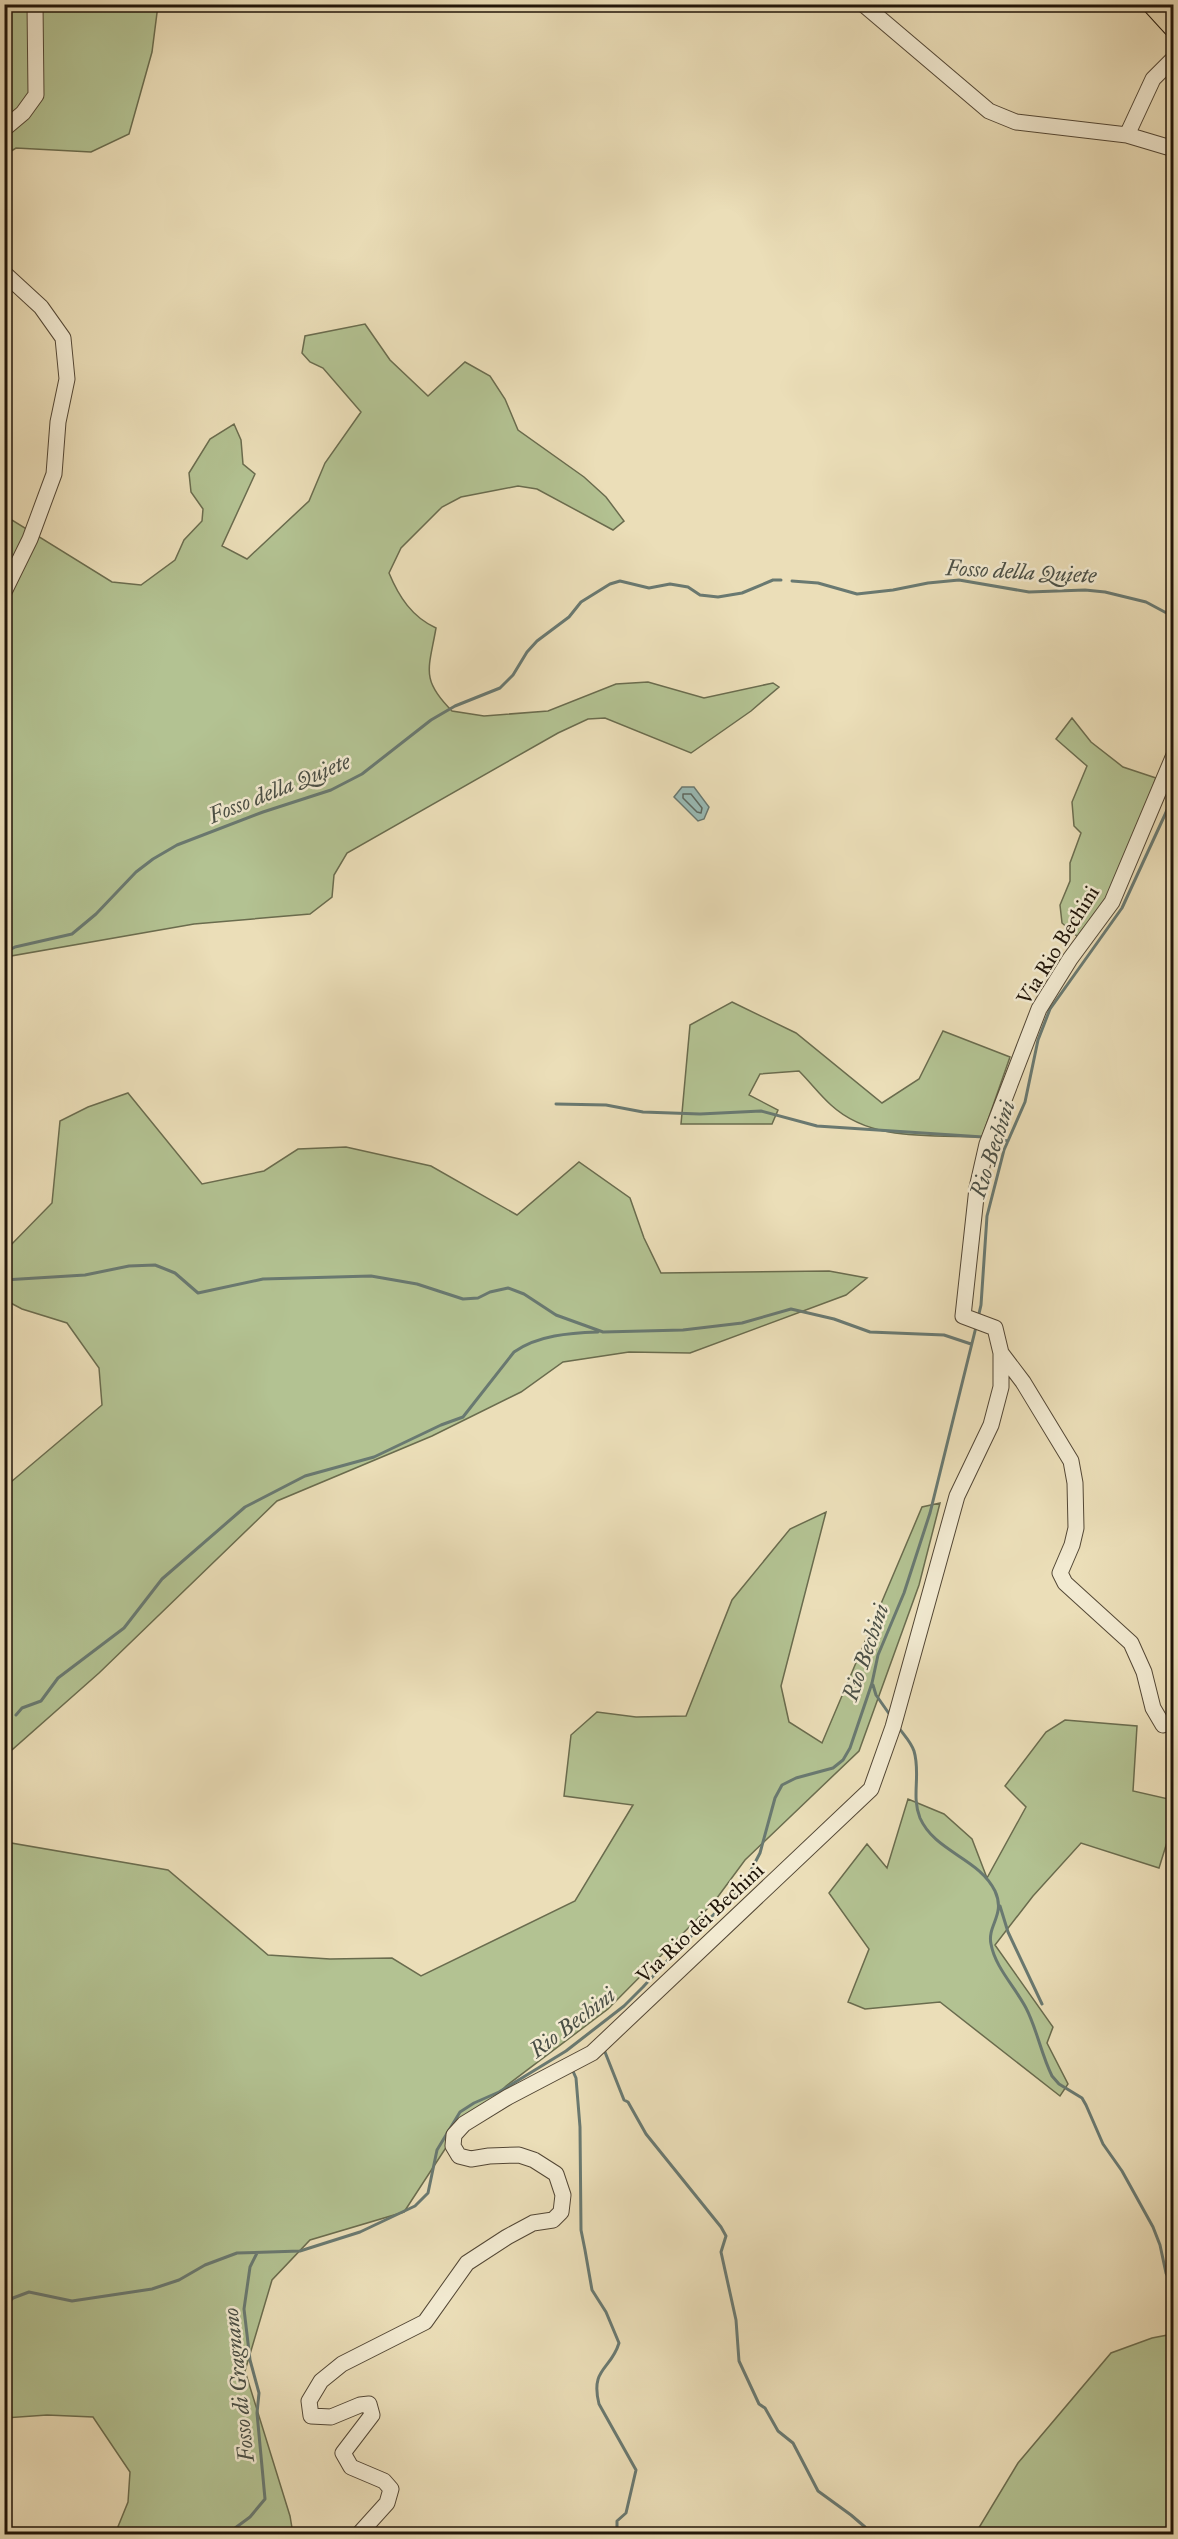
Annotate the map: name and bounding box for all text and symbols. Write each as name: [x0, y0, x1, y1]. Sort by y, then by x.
water label: Fosso della Quiete: [944, 554, 1098, 589]
water label: Fosso della Quiete: [203, 747, 355, 830]
street label: Via Rio Bechini: [1011, 880, 1105, 1010]
water label: Rio Bechini: [964, 1097, 1021, 1202]
water label: Rio Bechini: [836, 1600, 895, 1705]
street label: Via Rio dei Bechini: [630, 1857, 769, 1989]
water label: Rio Bechini: [523, 1981, 621, 2064]
water label: Fosso di Gragnano: [217, 2307, 260, 2464]

